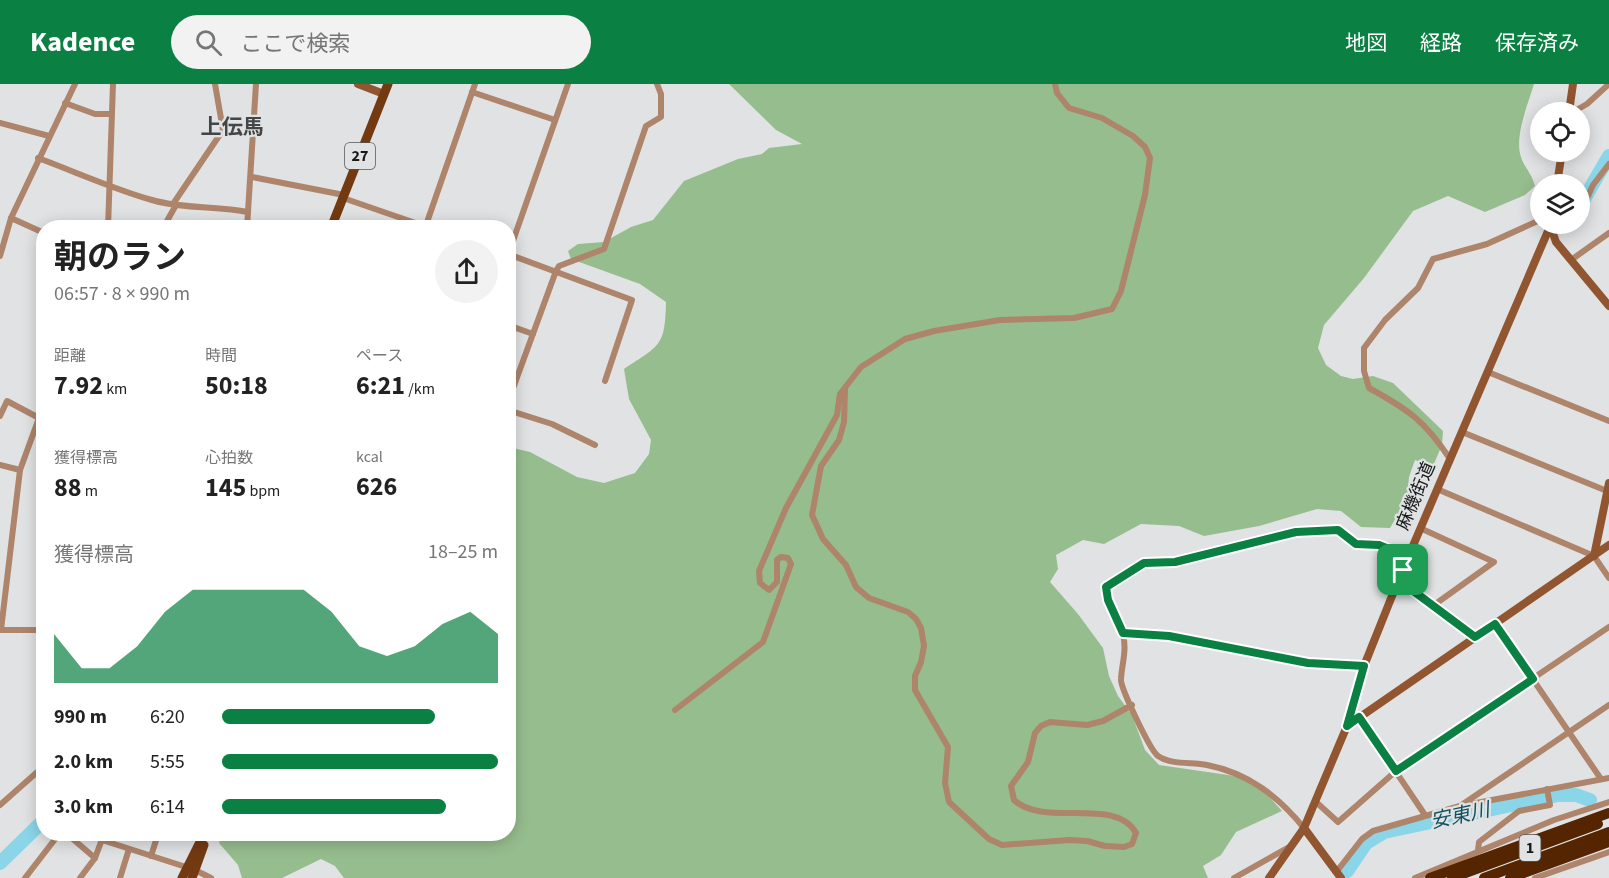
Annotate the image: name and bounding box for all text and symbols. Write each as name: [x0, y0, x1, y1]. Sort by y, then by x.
search box: [171, 15, 591, 69]
text: Kadence: [30, 22, 135, 62]
icon: search: [192, 26, 225, 59]
text: ここで検索: [240, 28, 350, 60]
text: 地図: [1345, 28, 1387, 58]
text: 経路: [1420, 28, 1462, 58]
text: 保存済み: [1495, 28, 1579, 58]
map controls: [1530, 102, 1590, 234]
button: locate: [1530, 102, 1590, 162]
district label: 上伝馬: [201, 112, 264, 142]
road number: 27: [345, 143, 375, 169]
button: layers: [1530, 174, 1590, 234]
text: 朝のラン: [54, 234, 186, 281]
button: share: [435, 240, 498, 303]
text: 06:57 · 8 × 990 m: [54, 280, 190, 308]
text: 距離: [54, 345, 86, 367]
text: 時間: [205, 345, 237, 367]
text: ペース: [356, 345, 403, 367]
text: 7.92: [54, 367, 103, 404]
text: 50:18: [205, 367, 268, 404]
text: 6:21: [356, 367, 405, 404]
text: km: [103, 378, 127, 400]
text: /km: [405, 378, 435, 400]
text: kcal: [356, 446, 383, 468]
text: 獲得標高: [54, 447, 118, 469]
text: 心拍数: [205, 447, 253, 469]
street label: 麻機街道: [1390, 458, 1442, 534]
text: 626: [356, 468, 397, 505]
text: 88: [54, 469, 81, 506]
text: 145: [205, 469, 246, 506]
text: m: [81, 480, 98, 502]
text: bpm: [246, 480, 280, 502]
text: 18–25 m: [428, 538, 498, 566]
text: 獲得標高: [54, 541, 134, 569]
pin: [1377, 544, 1428, 595]
icon: arrive: [1386, 553, 1419, 586]
text: 990 m: [54, 703, 107, 731]
text: 6:20: [150, 703, 185, 731]
text: 2.0 km: [54, 748, 113, 776]
text: 5:55: [150, 748, 185, 776]
text: 3.0 km: [54, 793, 113, 821]
text: 6:14: [150, 793, 185, 821]
water label: 安東川: [1428, 796, 1494, 836]
road number: 1: [1520, 835, 1540, 861]

